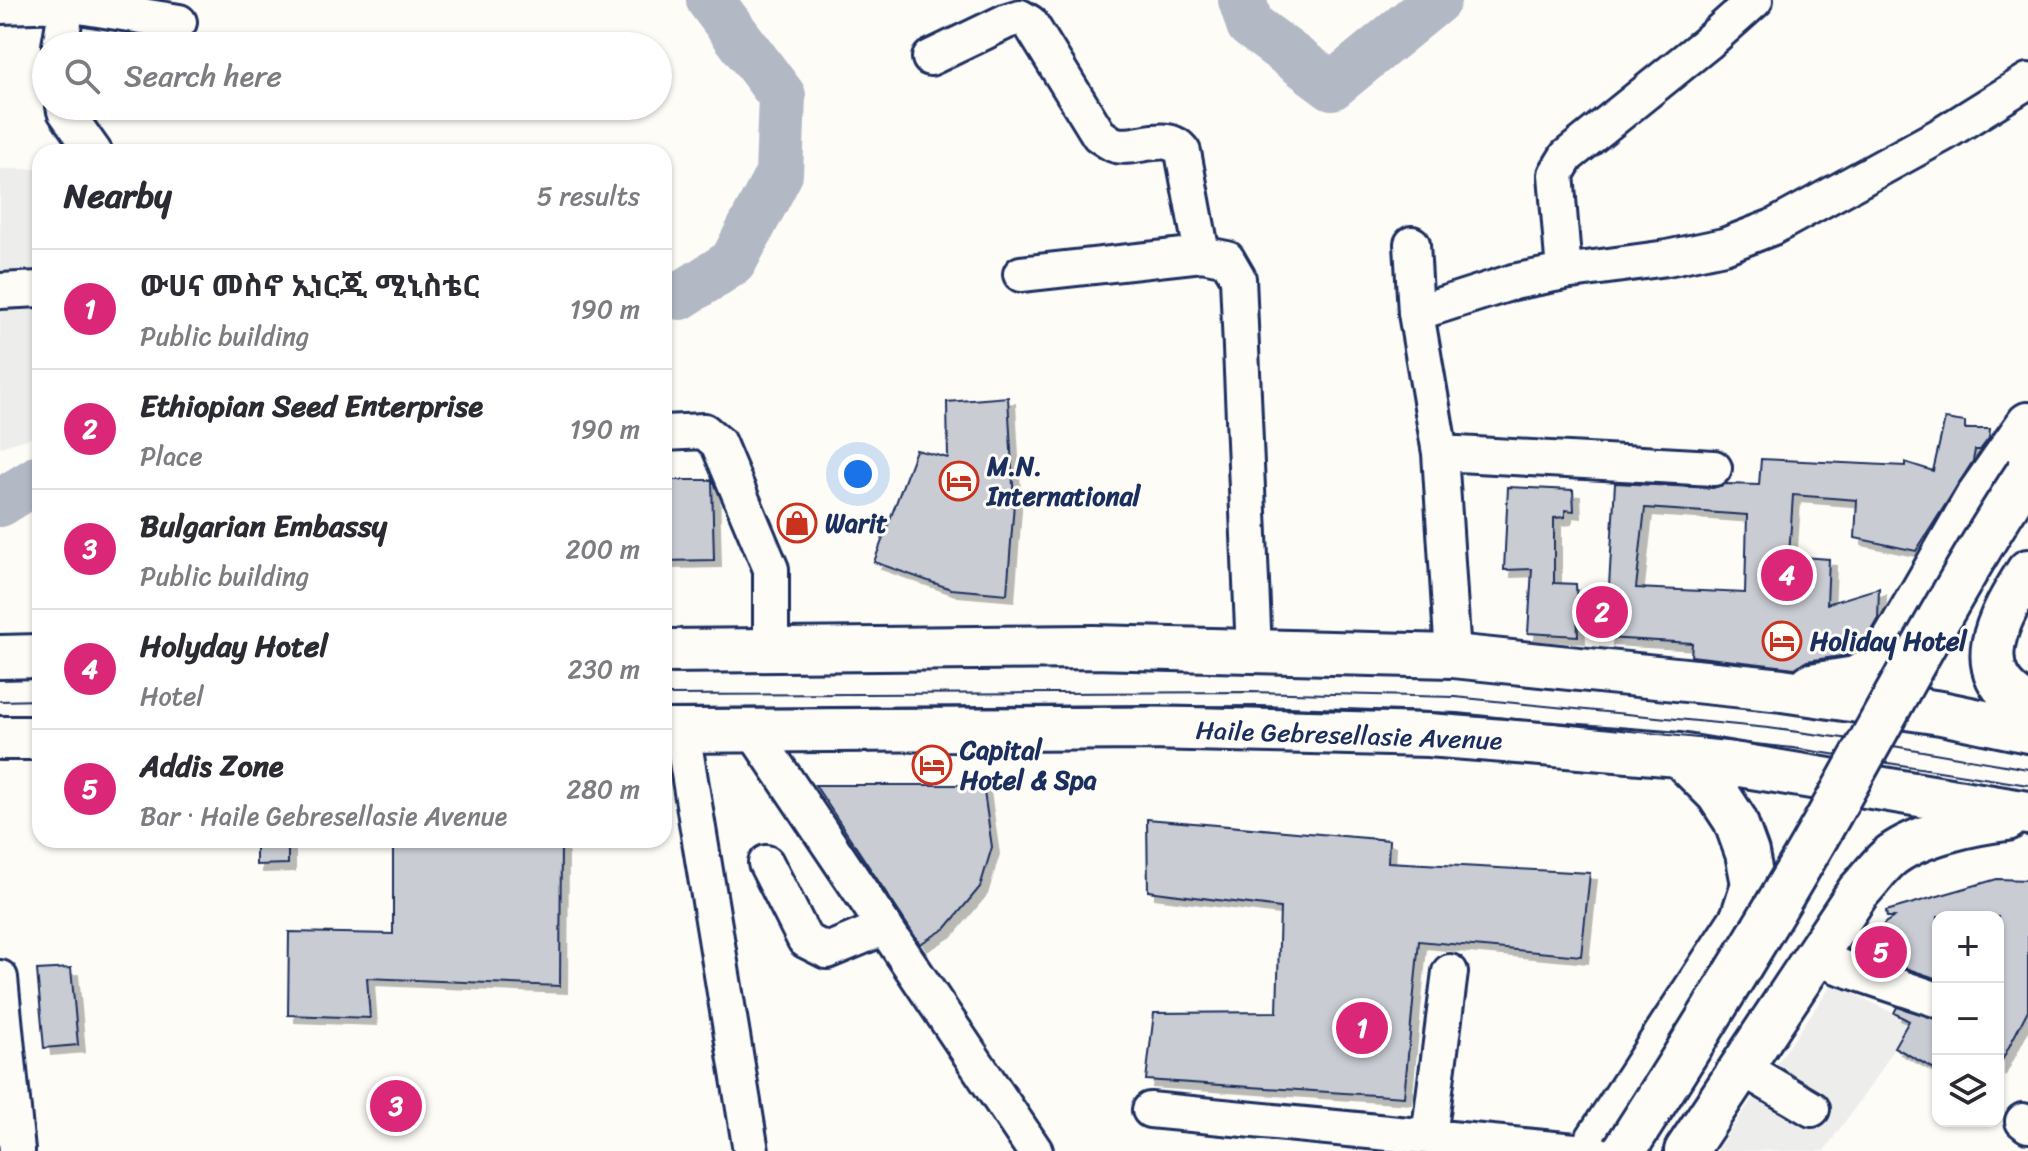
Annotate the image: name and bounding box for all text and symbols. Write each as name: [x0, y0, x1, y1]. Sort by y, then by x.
search box: [32, 32, 672, 120]
text: Search here: [124, 49, 282, 103]
icon: search: [60, 54, 104, 98]
text: Nearby: [64, 166, 172, 226]
text: 5 results: [537, 173, 640, 219]
text: ውሀና መስኖ ኢነርጂ ሚኒስቴር: [140, 259, 479, 313]
text: 1: [84, 286, 96, 332]
text: 190 m: [570, 286, 640, 332]
text: Public building: [140, 313, 309, 359]
text: Ethiopian Seed Enterprise: [140, 379, 483, 433]
text: 2: [82, 406, 98, 452]
text: 190 m: [570, 406, 640, 452]
text: Place: [140, 433, 203, 479]
place label: M.N. International: [985, 443, 1142, 519]
your location: [838, 454, 878, 494]
hotel icon: M.N. International: [938, 460, 980, 502]
text: Bulgarian Embassy: [140, 499, 387, 553]
place label: Warit: [825, 500, 888, 546]
shop icon: Warit: [776, 502, 818, 544]
text: 3: [83, 526, 97, 572]
text: 200 m: [565, 526, 640, 572]
pin: 4: [1761, 545, 1813, 605]
text: Public building: [140, 553, 309, 599]
pin: 2: [1576, 582, 1628, 642]
place label: Holiday Hotel: [1810, 618, 1968, 664]
text: Holyday Hotel: [140, 619, 328, 673]
hotel icon: Holiday Hotel: [1761, 620, 1803, 662]
text: 4: [82, 646, 98, 692]
text: 230 m: [568, 646, 640, 692]
text: Hotel: [140, 673, 204, 719]
street label: Haile Gebresellasie Avenue: [1195, 707, 1504, 763]
place label: Capital Hotel & Spa: [959, 727, 1097, 803]
text: Addis Zone: [140, 739, 283, 793]
hotel icon: Capital Hotel & Spa: [911, 744, 953, 786]
text: 5: [82, 766, 98, 812]
text: 280 m: [566, 766, 640, 812]
text: Bar · Haile Gebresellasie Avenue: [140, 793, 507, 839]
map controls: [1932, 911, 2004, 1127]
button: +: [1932, 911, 2004, 983]
pin: 5: [1855, 922, 1907, 982]
button: −: [1932, 983, 2004, 1055]
pin: 1: [1336, 998, 1388, 1058]
button: layers: [1932, 1055, 2004, 1127]
pin: 3: [370, 1076, 422, 1136]

